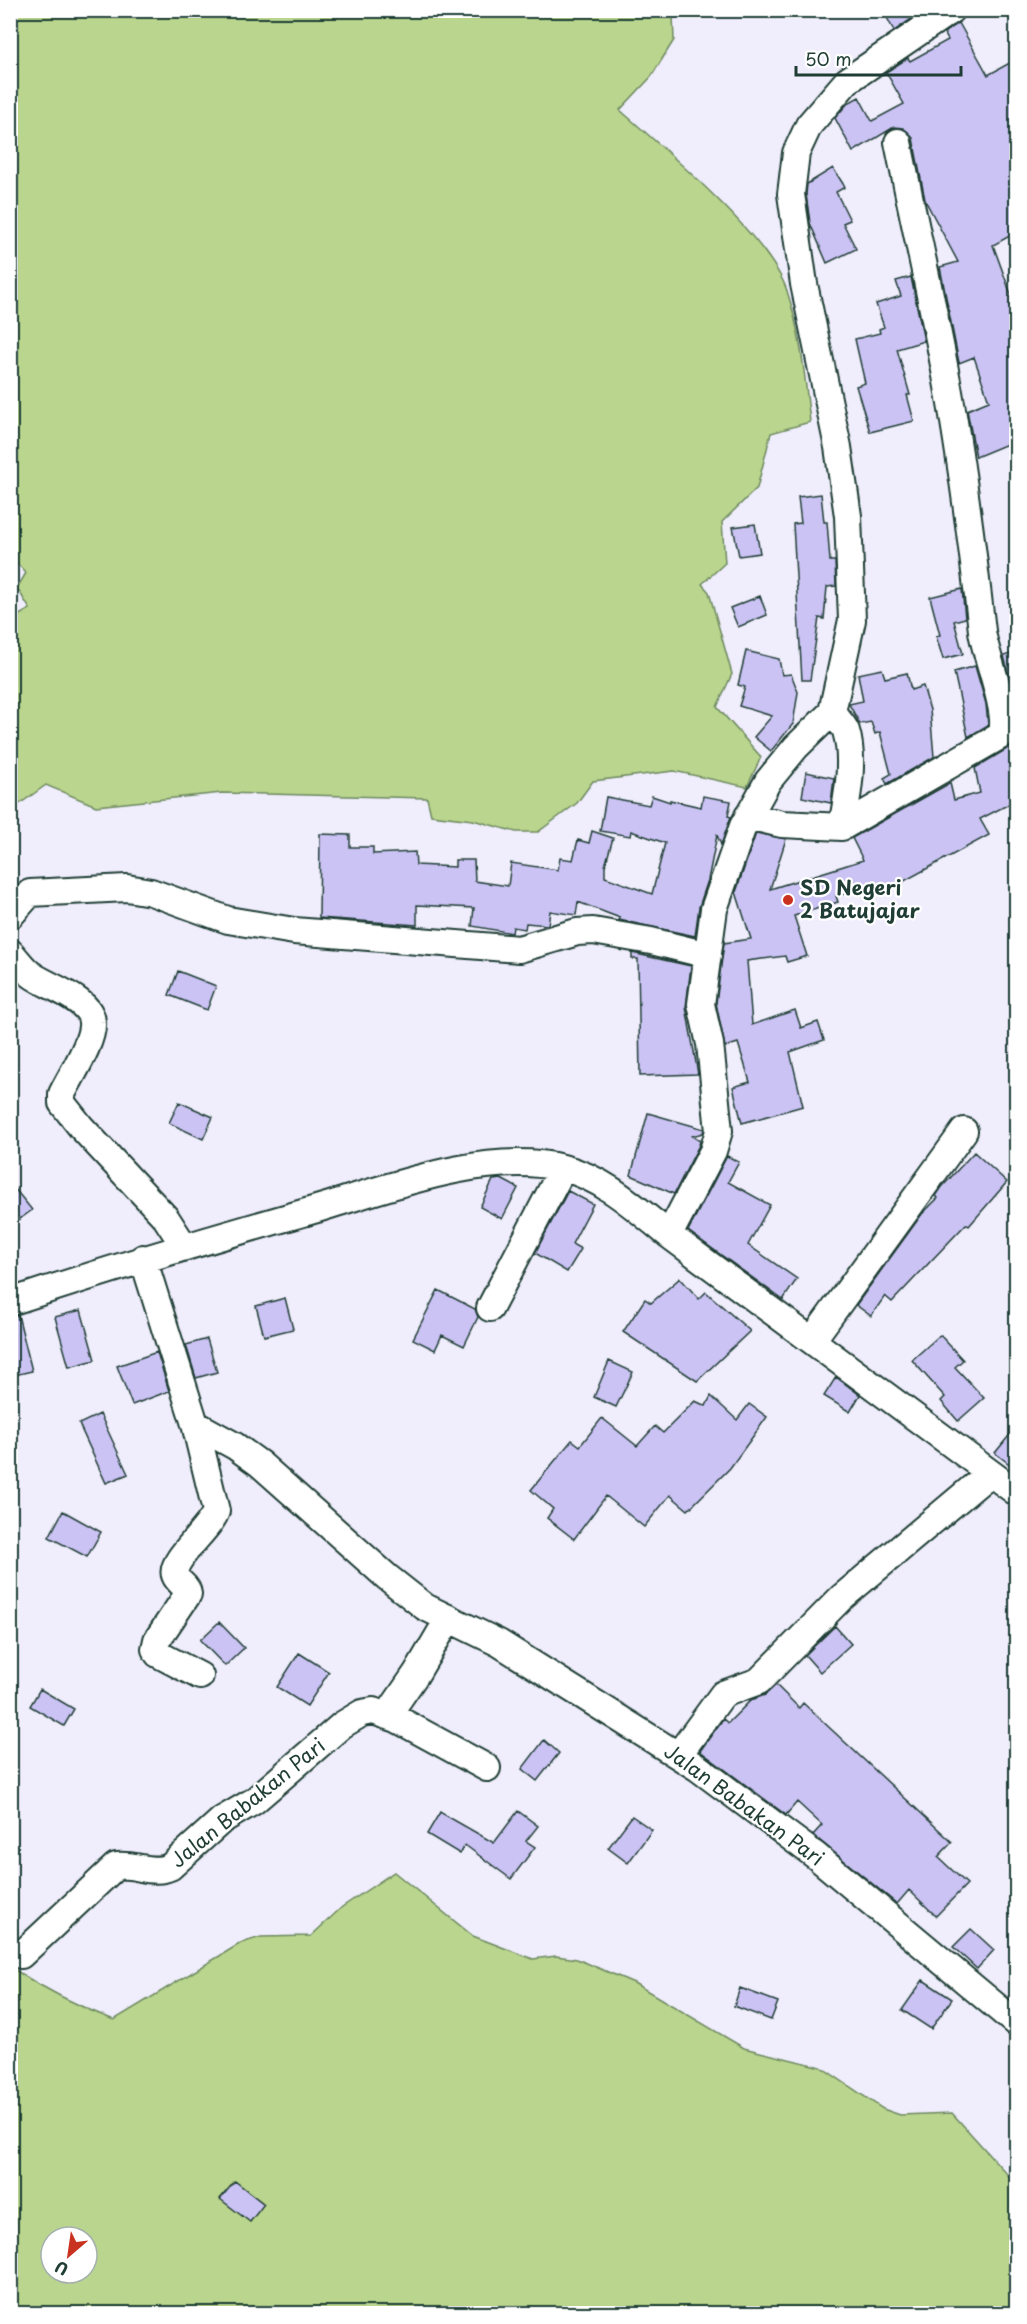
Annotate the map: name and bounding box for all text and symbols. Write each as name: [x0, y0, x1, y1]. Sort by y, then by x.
scale bar: [796, 39, 961, 77]
text: 50 m: [805, 45, 852, 72]
place label: SD Negeri 2 Batujajar: [800, 872, 920, 925]
marker: SD Negeri 2 Batujajar: [781, 893, 795, 907]
street label: Jalan Babakan Pari: [164, 1730, 331, 1874]
street label: Jalan Babakan Pari: [658, 1736, 831, 1873]
north arrow: [39, 2225, 99, 2285]
text: U: [50, 2256, 72, 2282]

